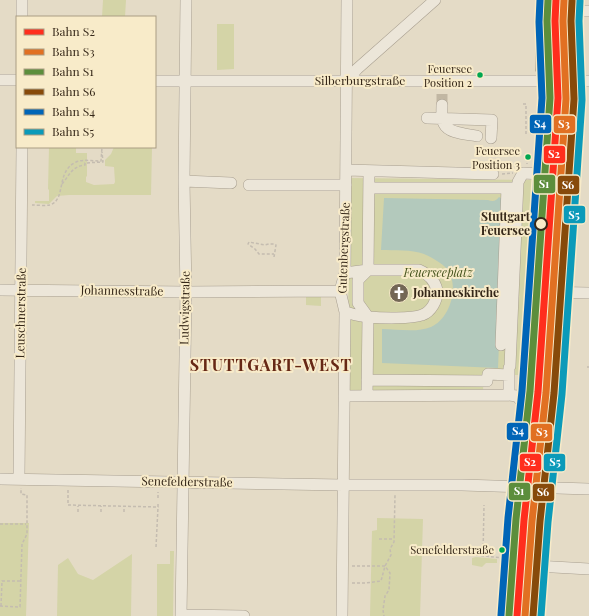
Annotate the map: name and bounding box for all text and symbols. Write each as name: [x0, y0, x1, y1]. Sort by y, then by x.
legend: [16, 16, 156, 148]
text: Bahn S2: [52, 23, 95, 39]
text: Bahn S3: [52, 43, 95, 59]
place label: Feuersee Position 2: [424, 61, 472, 90]
text: Bahn S1: [52, 63, 94, 79]
marker: Feuersee Position 2: [475, 70, 485, 80]
street label: Silberburgstraße: [315, 72, 405, 88]
text: Bahn S6: [52, 83, 95, 99]
text: Bahn S4: [52, 103, 95, 119]
line badge: S4: [529, 114, 552, 134]
line badge: S3: [553, 115, 576, 134]
text: S4: [534, 116, 546, 131]
text: S3: [558, 116, 570, 131]
text: Bahn S5: [52, 123, 94, 139]
place label: Feuersee Position 3: [472, 143, 520, 172]
line badge: S2: [543, 145, 566, 164]
text: S2: [548, 146, 560, 161]
marker: Feuersee Position 3: [523, 152, 533, 162]
line badge: S1: [533, 174, 556, 194]
line badge: S6: [557, 175, 580, 195]
text: S1: [539, 176, 549, 191]
text: S6: [562, 177, 574, 192]
street label: Gutenbergstraße: [333, 202, 353, 294]
line badge: S5: [563, 205, 586, 224]
text: S5: [568, 207, 580, 222]
place label: Stuttgart Feuersee: [481, 208, 531, 238]
marker: Stuttgart Feuersee: [534, 217, 548, 231]
park label: Feuerseeplatz: [403, 264, 473, 280]
street label: Leuschnerstraße: [11, 267, 29, 359]
street label: Ludwigstraße: [175, 271, 193, 345]
street label: Johannesstraße: [79, 281, 164, 299]
church icon: Johanneskirche: [388, 282, 410, 304]
place label: Johanneskirche: [412, 284, 499, 300]
district label: STUTTGART-WEST: [190, 354, 352, 375]
line badge: S4: [506, 422, 529, 441]
text: S4: [512, 423, 524, 438]
line badge: S3: [530, 423, 553, 442]
text: S3: [536, 424, 548, 439]
line badge: S2: [519, 453, 542, 472]
line badge: S5: [543, 453, 566, 472]
text: S2: [524, 454, 536, 469]
text: S5: [549, 454, 561, 469]
street label: Senefelderstraße: [141, 472, 233, 490]
line badge: S1: [508, 482, 531, 501]
text: S1: [514, 483, 524, 498]
line badge: S6: [532, 483, 555, 502]
text: S6: [537, 484, 549, 499]
place label: Senefelderstraße: [410, 542, 494, 557]
marker: Senefelderstraße: [497, 545, 507, 555]

